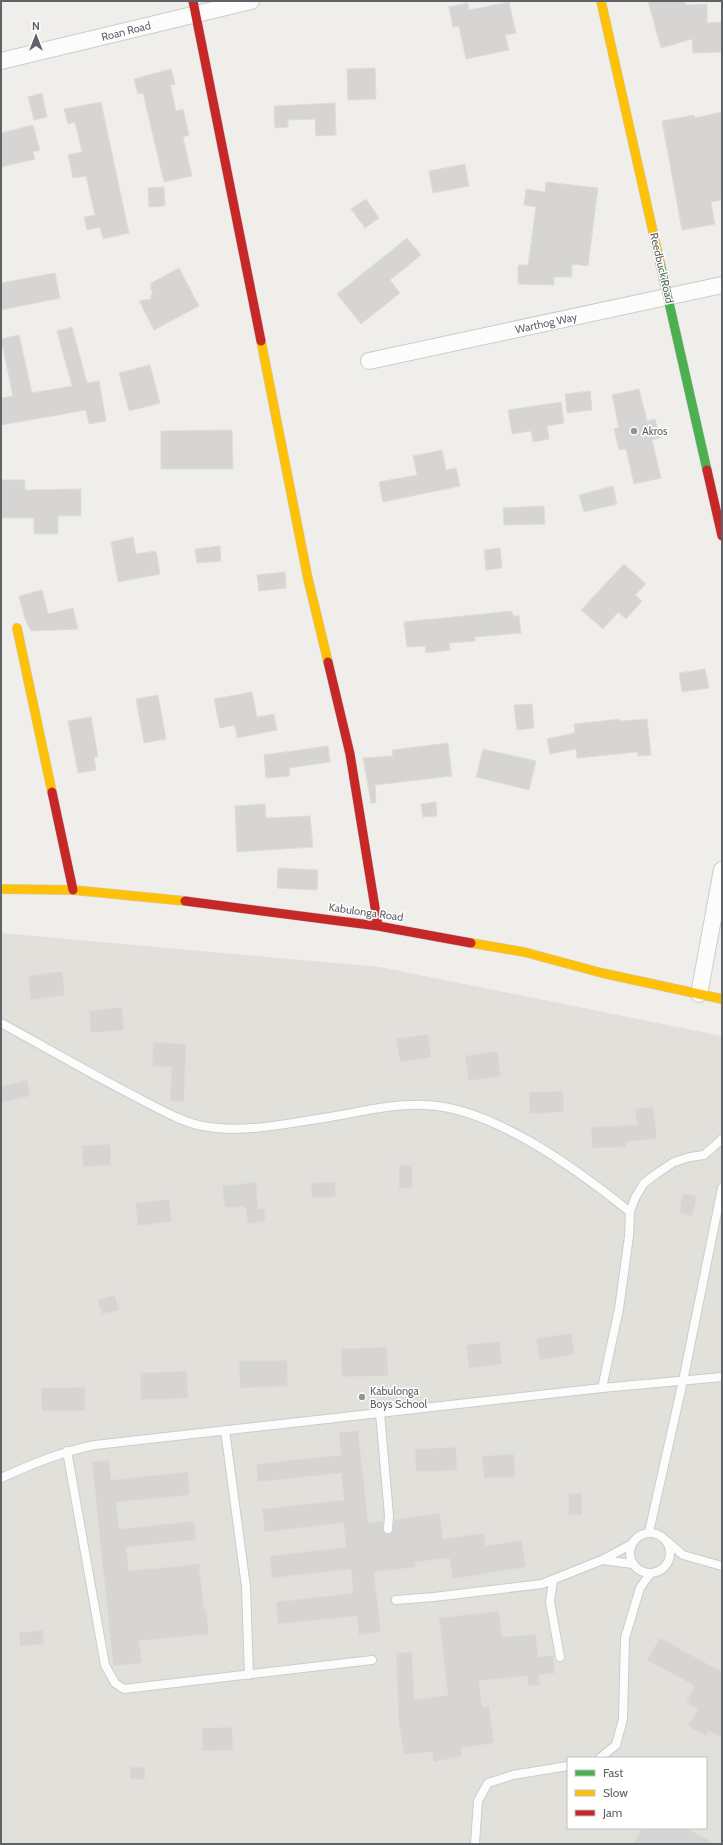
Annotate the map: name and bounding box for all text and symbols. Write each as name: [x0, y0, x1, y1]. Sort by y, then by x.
north arrow: [16, 16, 56, 56]
street label: Roan Road: [100, 18, 152, 44]
text: N: [32, 19, 40, 33]
street label: Reedbuck Road: [647, 231, 677, 305]
street label: Warthog Way: [514, 310, 579, 336]
place label: Akros: [642, 424, 668, 438]
marker: Akros: [629, 426, 639, 436]
street label: Kabulonga Road: [328, 900, 404, 924]
place label: Kabulonga Boys School: [370, 1384, 428, 1411]
marker: Kabulonga Boys School: [357, 1392, 367, 1402]
legend: [567, 1757, 707, 1829]
text: Fast: [603, 1765, 623, 1780]
text: Slow: [603, 1785, 628, 1800]
text: Jam: [602, 1805, 622, 1820]

